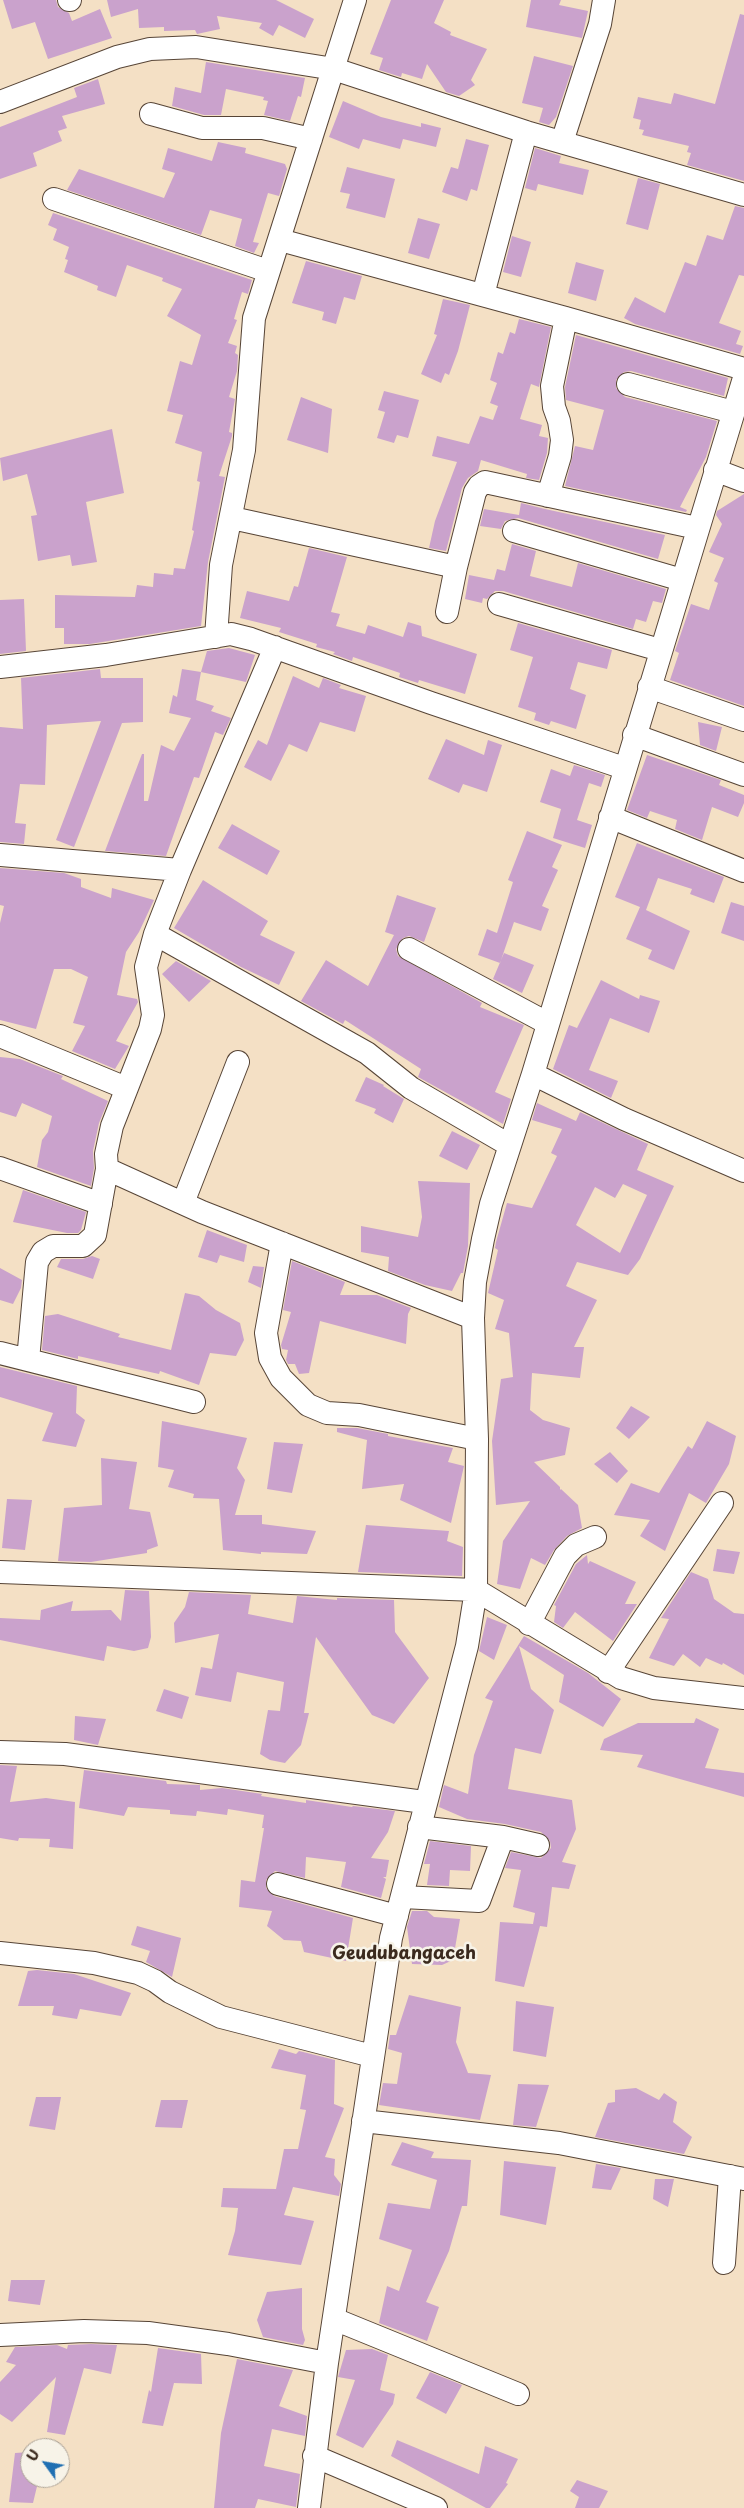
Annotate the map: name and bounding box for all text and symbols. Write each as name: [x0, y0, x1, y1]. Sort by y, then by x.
district label: Geudubangaceh: [332, 1943, 476, 1965]
north arrow: [20, 2438, 70, 2488]
text: U: [21, 2445, 44, 2465]

